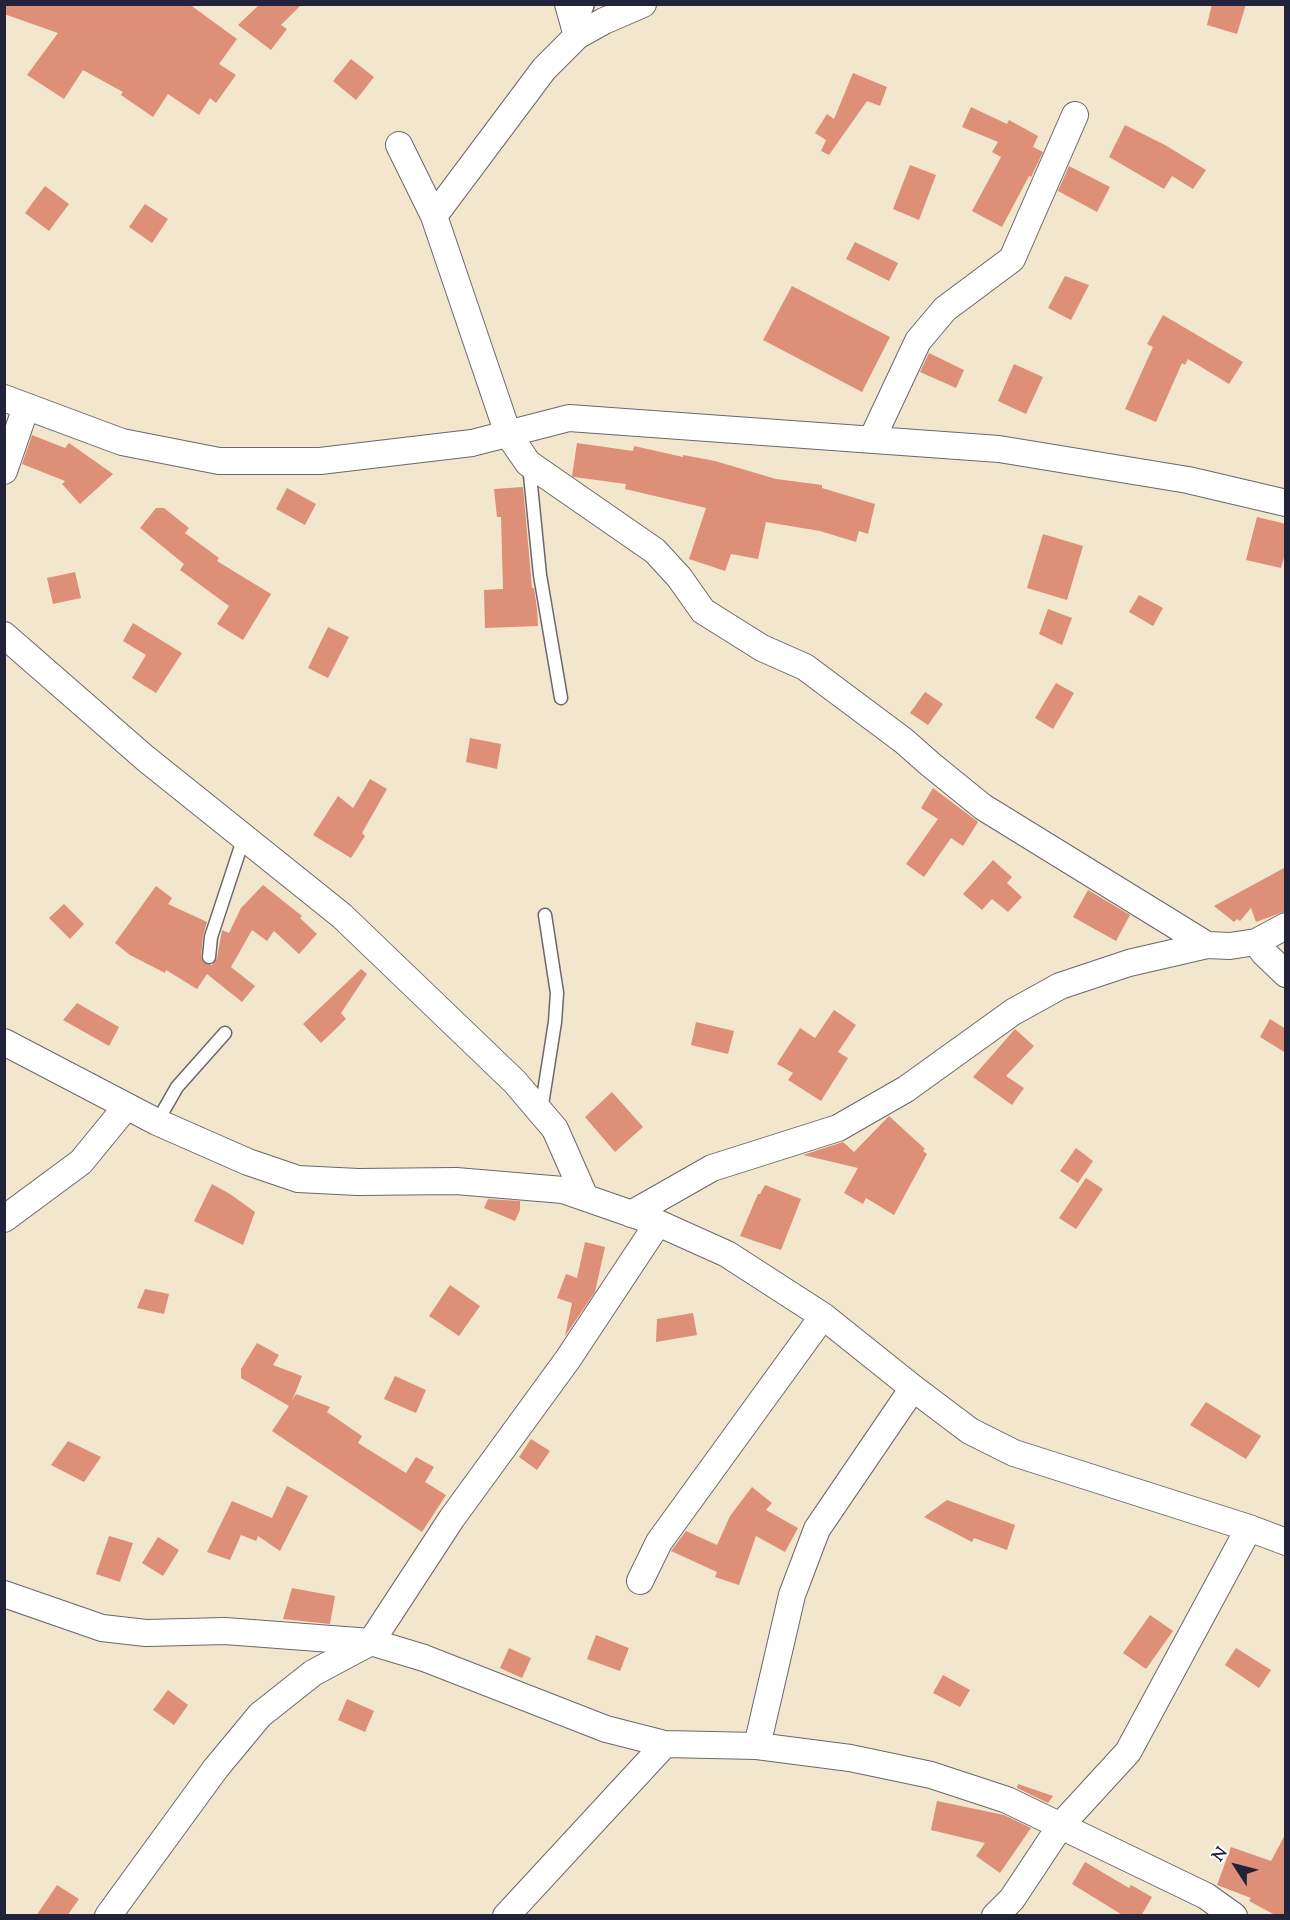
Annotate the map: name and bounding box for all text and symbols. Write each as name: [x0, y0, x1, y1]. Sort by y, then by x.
north arrow: [1206, 1836, 1266, 1896]
text: N: [1208, 1843, 1234, 1867]

